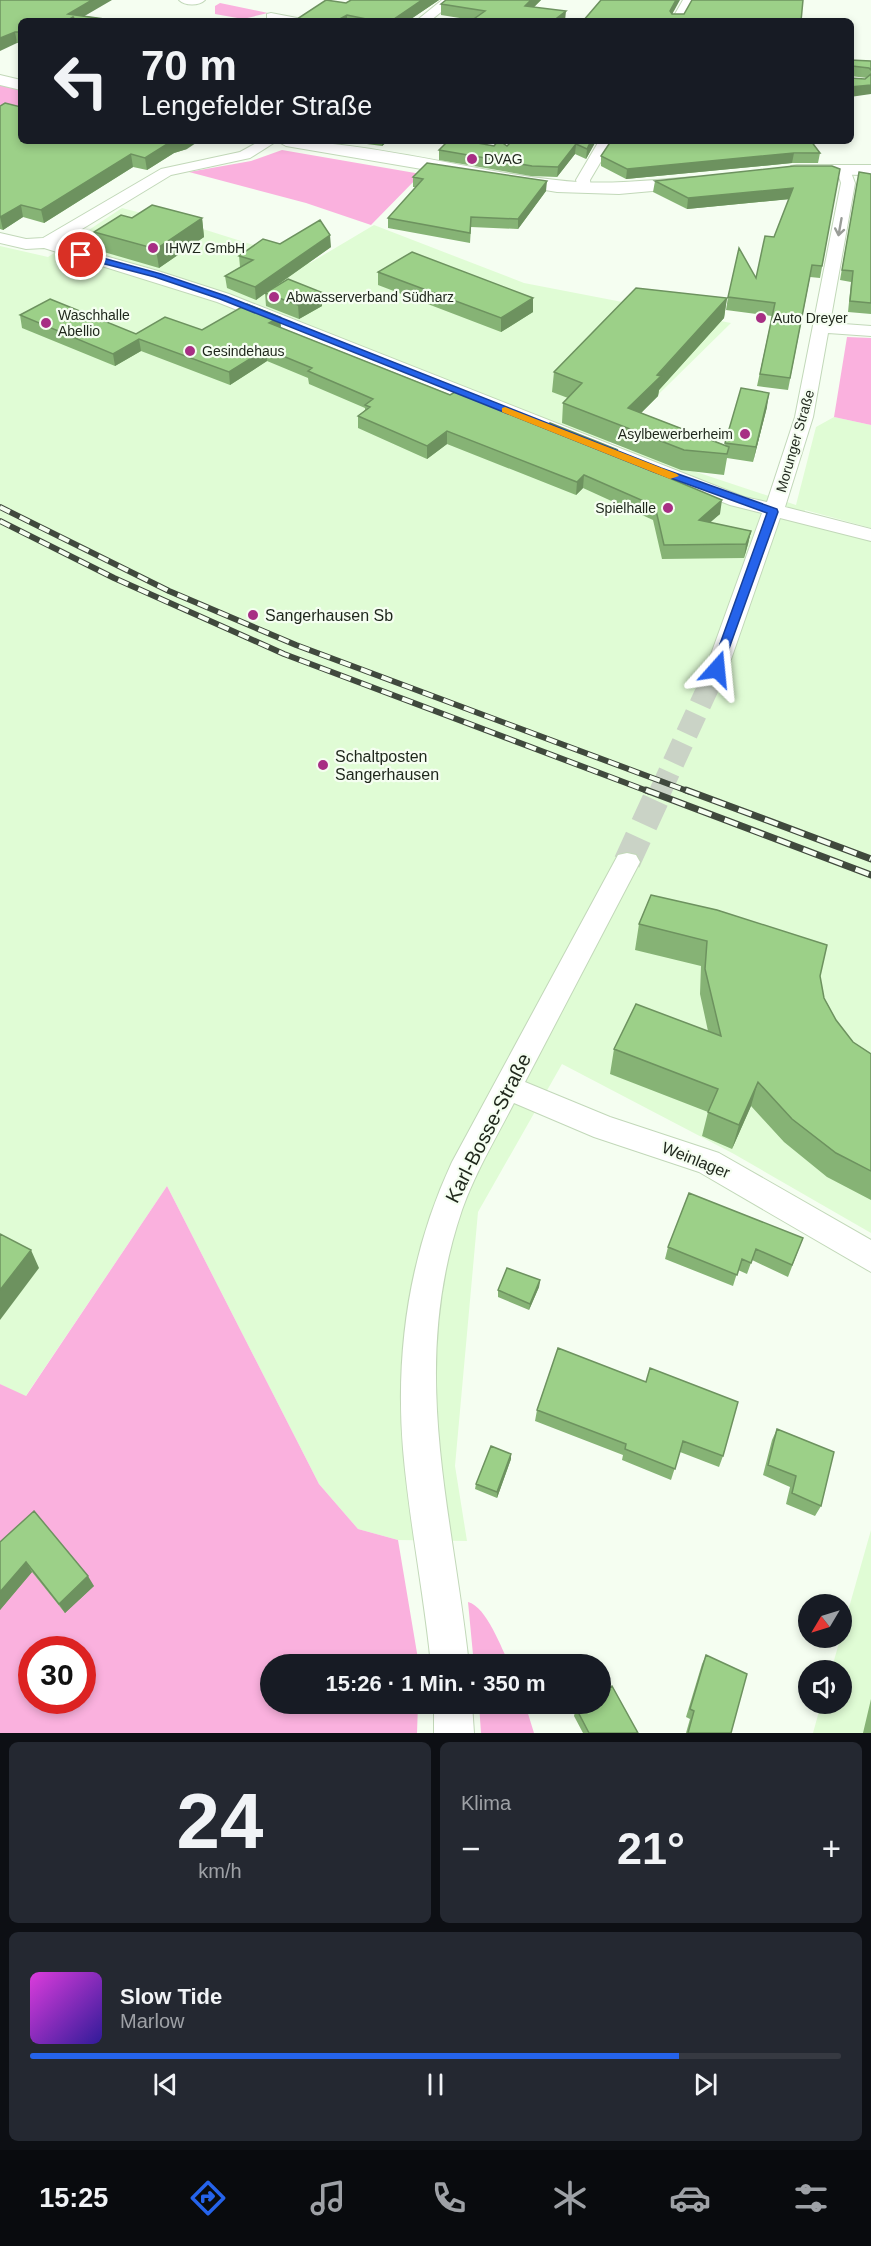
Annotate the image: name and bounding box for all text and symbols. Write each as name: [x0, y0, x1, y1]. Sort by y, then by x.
icon: left: [42, 42, 120, 120]
text: 70 m: [141, 42, 237, 89]
text: Lengefelder Straße: [141, 91, 372, 121]
place label: DVAG: [484, 151, 523, 167]
marker: DVAG: [465, 152, 479, 166]
one-way arrow: [834, 217, 845, 236]
pin: [55, 229, 106, 280]
icon: arrive: [64, 238, 97, 271]
place label: IHWZ GmbH: [165, 240, 245, 256]
marker: IHWZ GmbH: [146, 241, 160, 255]
place label: Abwasserverband Südharz: [286, 289, 454, 305]
marker: Abwasserverband Südharz: [267, 290, 281, 304]
place label: Waschhalle Abellio: [58, 307, 130, 339]
place label: Auto Dreyer: [773, 310, 848, 326]
marker: Auto Dreyer: [754, 311, 768, 325]
marker: Waschhalle Abellio: [39, 316, 53, 330]
place label: Gesindehaus: [202, 343, 285, 359]
marker: Gesindehaus: [183, 344, 197, 358]
street label: Morunger Straße: [773, 388, 817, 494]
place label: Asylbewerberheim: [618, 426, 733, 442]
marker: Asylbewerberheim: [738, 427, 752, 441]
place label: Spielhalle: [595, 500, 656, 516]
marker: Spielhalle: [661, 501, 675, 515]
place label: Sangerhausen Sb: [265, 607, 393, 624]
marker: Sangerhausen Sb: [246, 608, 260, 622]
position arrow: [685, 637, 749, 701]
place label: Schaltposten Sangerhausen: [335, 748, 439, 783]
marker: Schaltposten Sangerhausen: [316, 758, 330, 772]
street label: Karl-Bosse-Straße: [441, 1050, 535, 1206]
street label: Weinlager: [660, 1139, 733, 1182]
north arrow: [798, 1594, 852, 1648]
map controls: [798, 1594, 852, 1714]
speed limit sign: 30: [18, 1636, 96, 1714]
button: sound: [798, 1660, 852, 1714]
text: 15:26 · 1 Min. · 350 m: [325, 1671, 546, 1696]
text: 24: [177, 1777, 263, 1865]
text: Klima: [461, 1792, 511, 1814]
text: 21°: [617, 1823, 685, 1874]
text: −: [461, 1830, 480, 1867]
text: +: [822, 1830, 841, 1867]
text: km/h: [198, 1860, 242, 1882]
text: Slow Tide: [120, 1984, 222, 2009]
text: Marlow: [120, 2010, 184, 2032]
icon: previous: [149, 2068, 182, 2101]
icon: pause: [419, 2068, 452, 2101]
icon: next: [689, 2068, 722, 2101]
icon: directions: [187, 2177, 229, 2219]
icon: music: [307, 2177, 349, 2219]
icon: phone: [428, 2177, 470, 2219]
icon: climate: [549, 2177, 591, 2219]
icon: car: [669, 2177, 711, 2219]
icon: filters: [790, 2177, 832, 2219]
text: 15:25: [39, 2183, 108, 2213]

